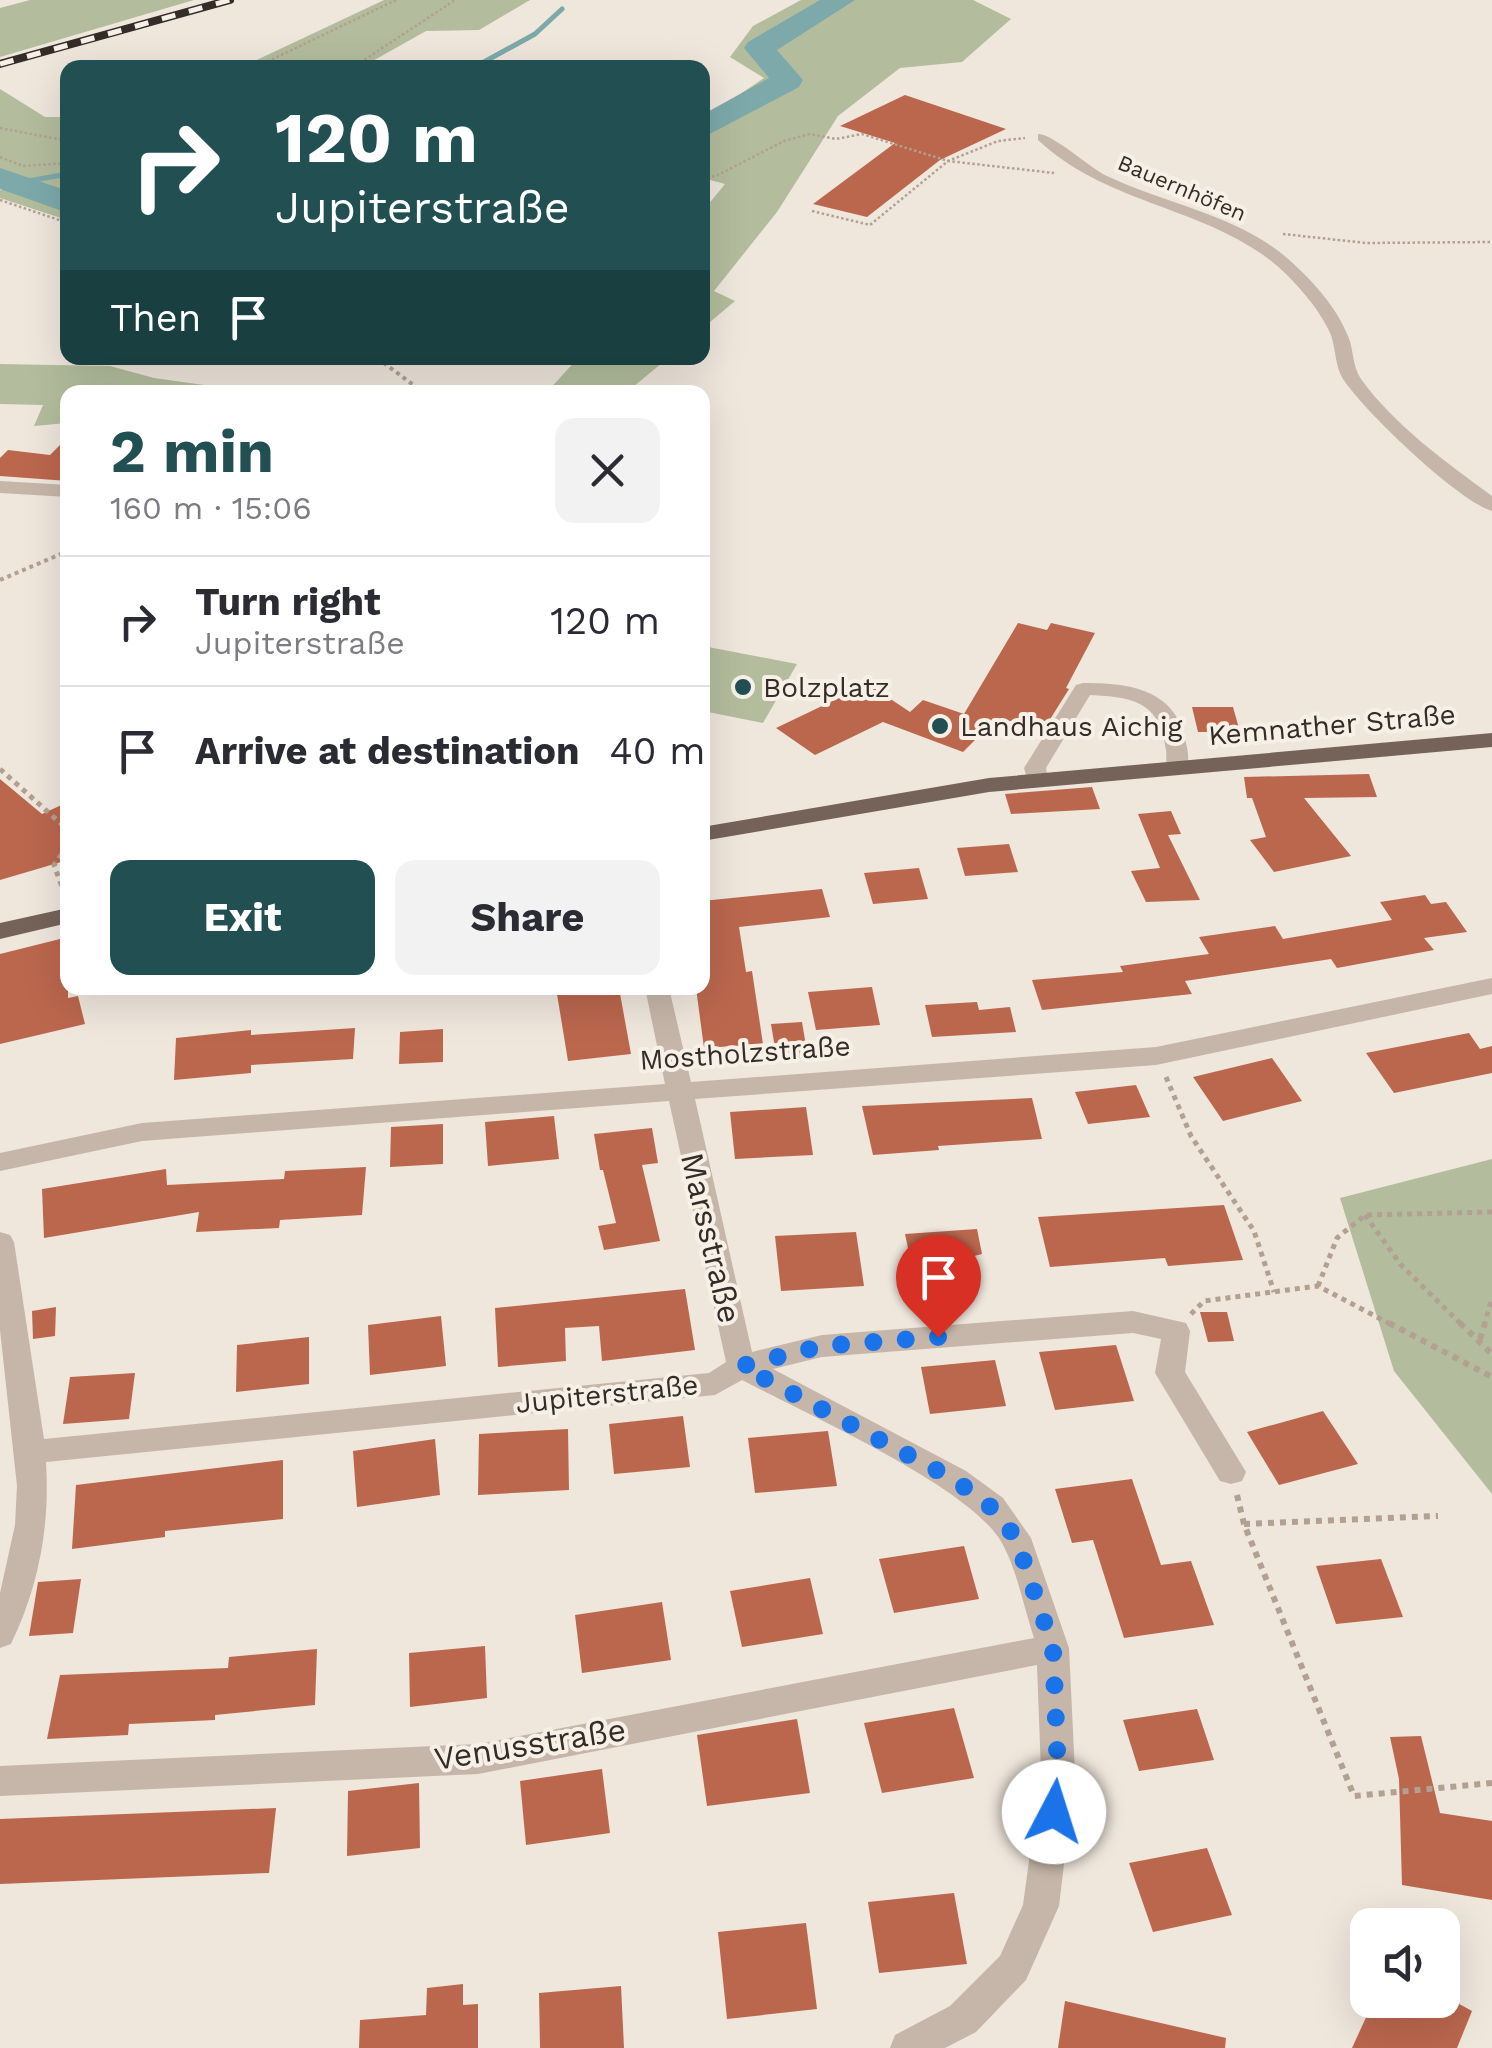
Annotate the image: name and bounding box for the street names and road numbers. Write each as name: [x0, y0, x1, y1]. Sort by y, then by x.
street label: Bauernhöfen: [1114, 150, 1250, 226]
street label: Kemnather Straße: [1207, 698, 1457, 752]
street label: Mostholzstraße: [638, 1029, 852, 1077]
street label: Marsstraße: [673, 1149, 749, 1327]
street label: Jupiterstraße: [514, 1368, 700, 1420]
street label: Venusstraße: [432, 1710, 628, 1778]

